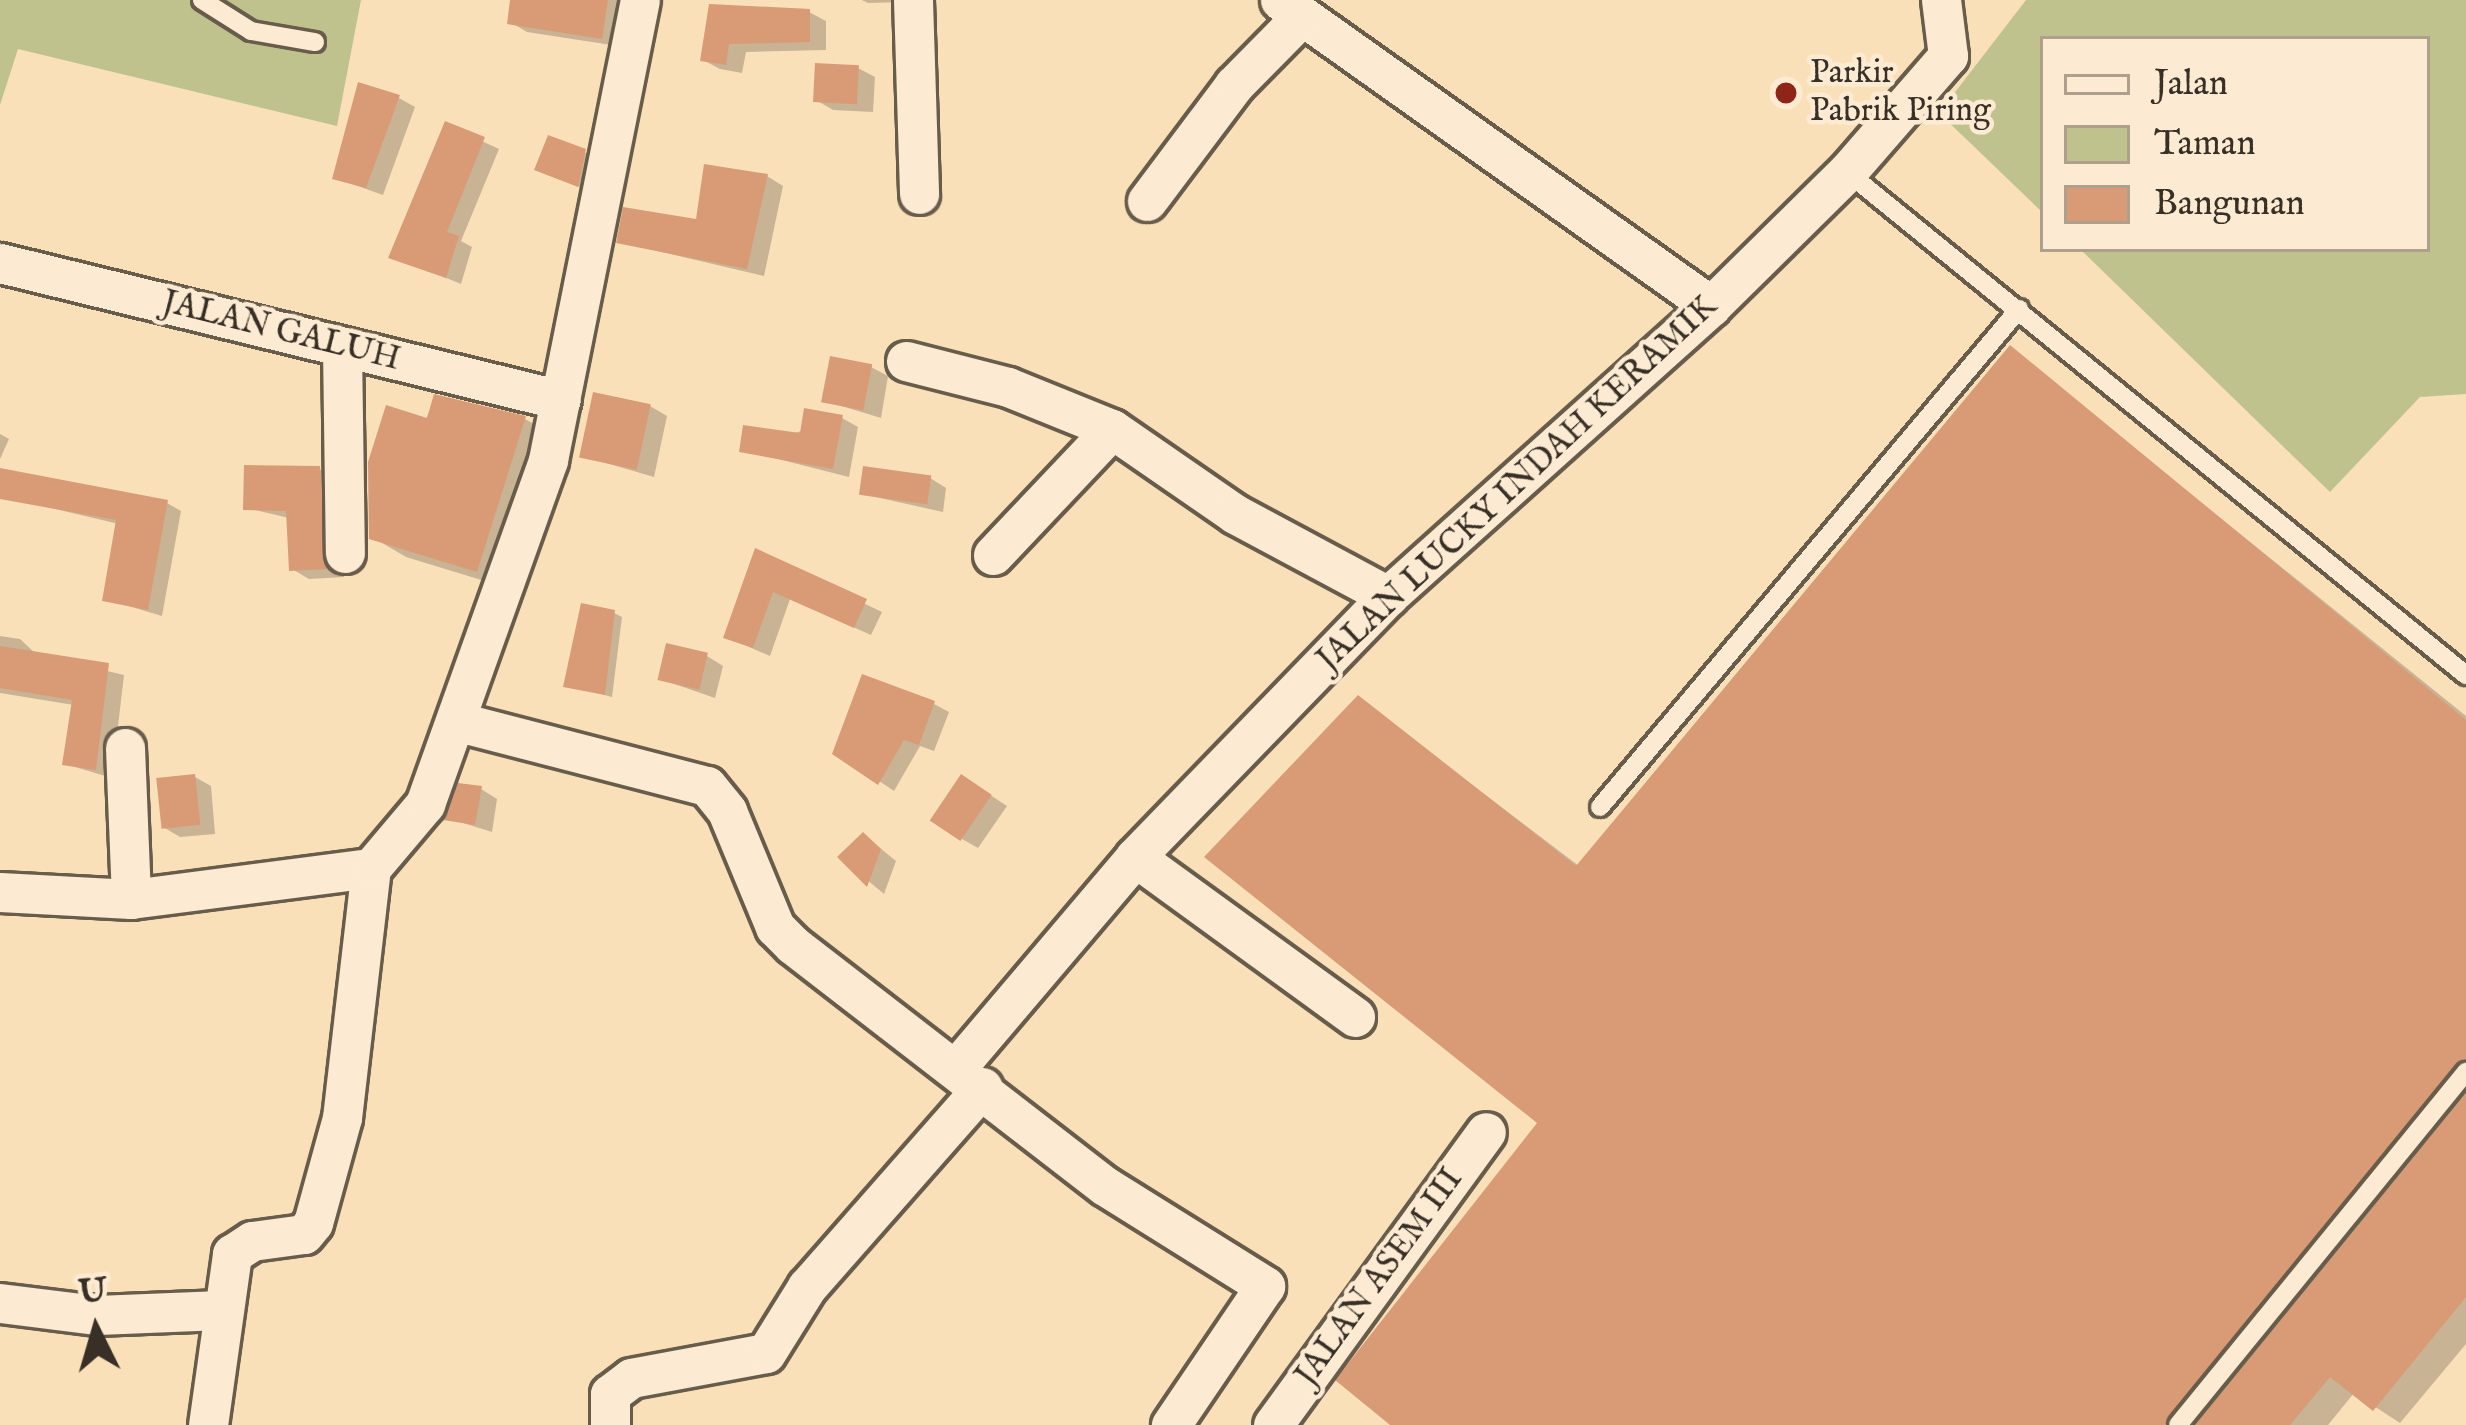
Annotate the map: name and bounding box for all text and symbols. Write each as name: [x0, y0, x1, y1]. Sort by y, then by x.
legend: [2040, 36, 2430, 252]
place label: Parkir Pabrik Piring: [1810, 54, 1991, 132]
text: Jalan: [2154, 61, 2228, 107]
marker: Parkir Pabrik Piring: [1773, 80, 1799, 106]
text: Taman: [2154, 121, 2256, 167]
text: Bangunan: [2154, 181, 2305, 227]
street label: JALAN GALUH: [158, 283, 404, 381]
street label: JALAN LUCKY INDAH KERAMIK: [1310, 288, 1726, 680]
street label: JALAN ASEM III: [1288, 1161, 1472, 1395]
north arrow: [36, 1269, 156, 1389]
text: U: [77, 1271, 109, 1315]

